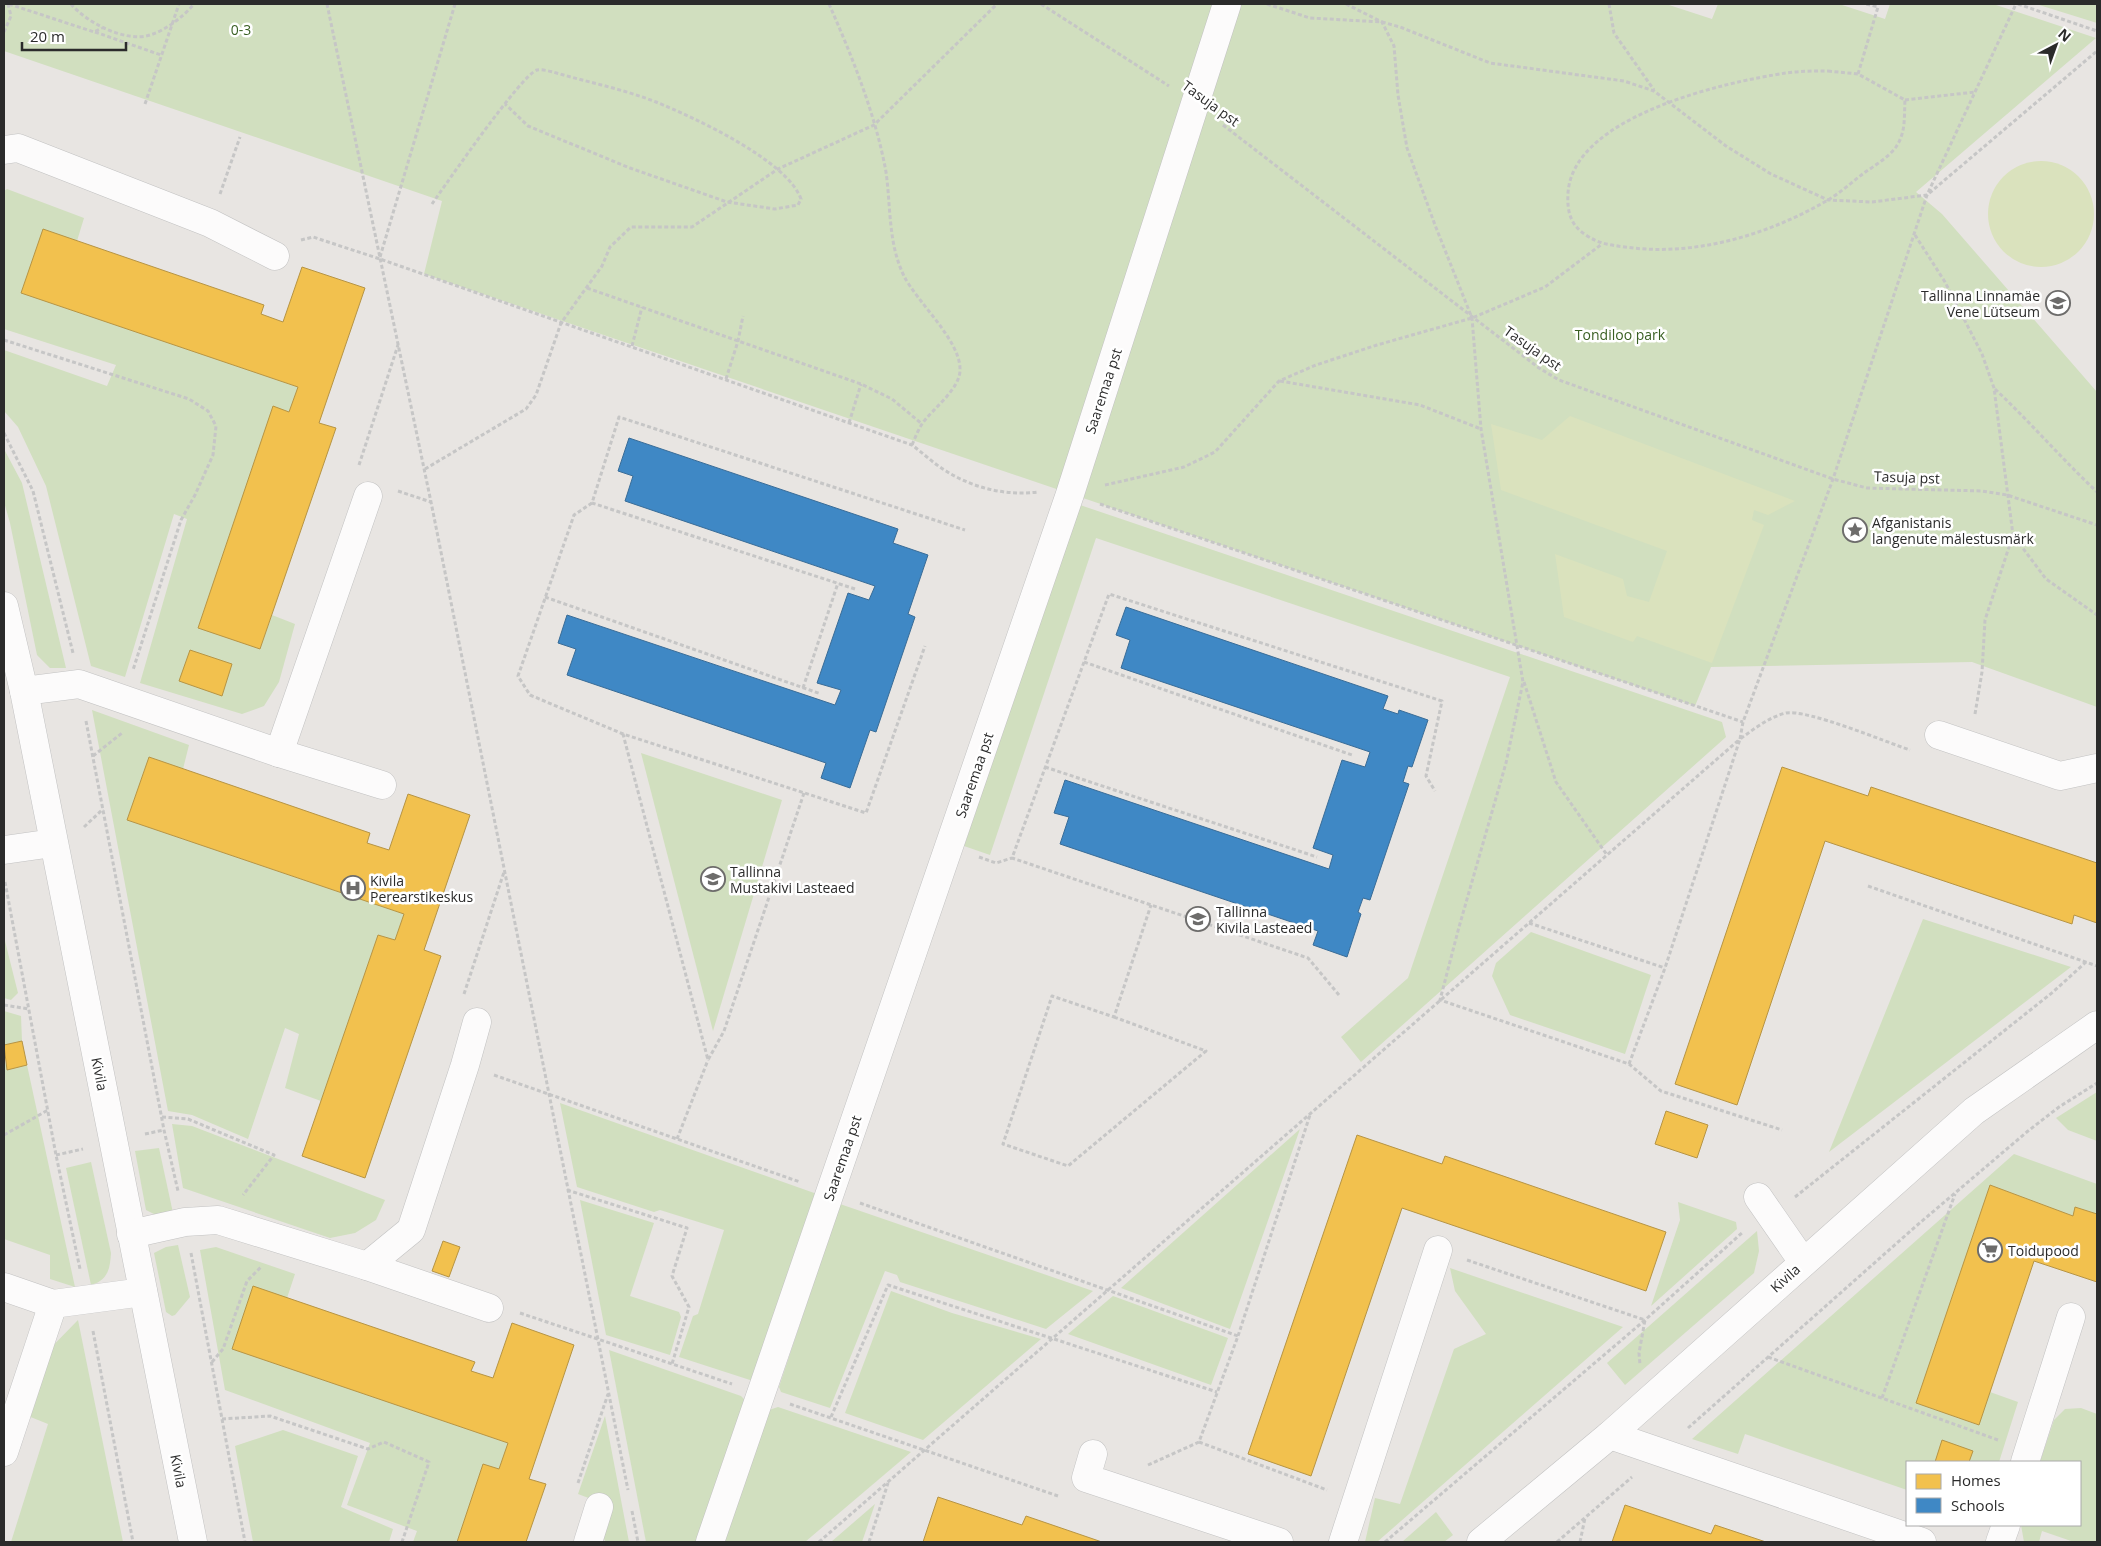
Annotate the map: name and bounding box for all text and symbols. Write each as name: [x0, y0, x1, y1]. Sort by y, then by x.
scale bar: [22, 20, 126, 52]
park label: 0-3: [231, 20, 251, 39]
north arrow: [2031, 20, 2081, 70]
text: N: [2054, 24, 2075, 46]
text: 20 m: [30, 26, 65, 46]
street label: Tasuja pst: [1179, 76, 1243, 130]
place label: Tallinna Linnamäe Vene Lütseum: [1921, 286, 2040, 321]
school or university icon: Tallinna Linnamäe Vene Lütseum: [2045, 290, 2071, 316]
street label: Tasuja pst: [1501, 321, 1565, 375]
park label: Tondiloo park: [1575, 325, 1666, 344]
street label: Saaremaa pst: [1080, 346, 1126, 436]
street label: Tasuja pst: [1874, 466, 1940, 488]
place label: Afganistanis langenute mälestusmärk: [1872, 513, 2035, 548]
place icon: Afganistanis langenute mälestusmärk: [1842, 517, 1868, 543]
street label: Saaremaa pst: [950, 730, 998, 820]
place label: Tallinna Mustakivi Lasteaed: [730, 862, 855, 897]
school or university icon: Tallinna Mustakivi Lasteaed: [700, 866, 726, 892]
place label: Kivila Perearstikeskus: [370, 871, 473, 906]
hospital icon: Kivila Perearstikeskus: [340, 875, 366, 901]
place label: Tallinna Kivila Lasteaed: [1216, 902, 1312, 937]
school or university icon: Tallinna Kivila Lasteaed: [1185, 906, 1211, 932]
street label: Kivila: [87, 1056, 113, 1092]
street label: Saaremaa pst: [818, 1113, 866, 1203]
supermarket icon: Toidupood: [1977, 1237, 2003, 1263]
place label: Toidupood: [2008, 1241, 2079, 1260]
street label: Kivila: [1766, 1260, 1804, 1296]
street label: Kivila: [166, 1453, 192, 1489]
legend: [1906, 1461, 2081, 1526]
text: Homes: [1951, 1470, 2001, 1490]
text: Schools: [1951, 1495, 2005, 1515]

